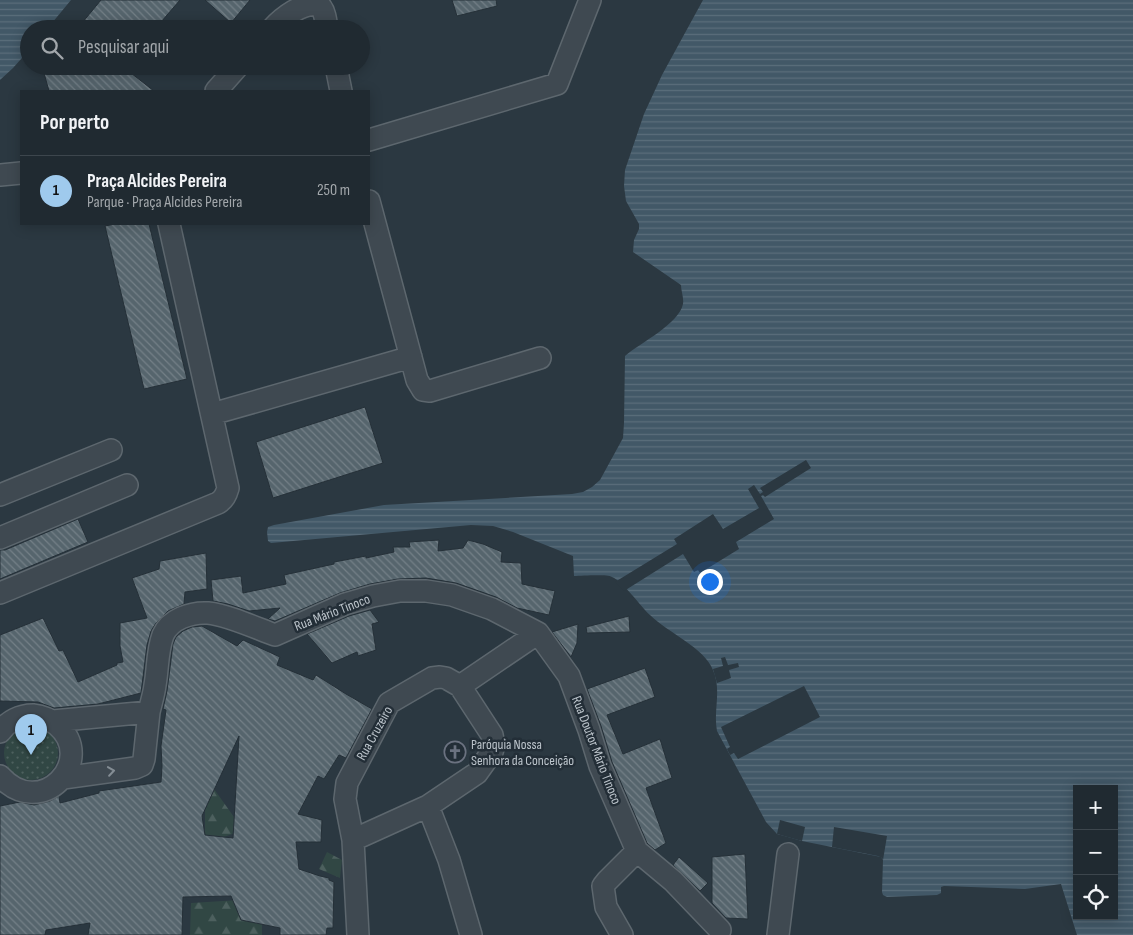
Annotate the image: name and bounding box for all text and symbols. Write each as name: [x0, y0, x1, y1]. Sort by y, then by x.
search box: [20, 20, 370, 75]
icon: search: [38, 34, 66, 62]
text: Pesquisar aqui: [78, 36, 169, 59]
text: Por perto: [40, 110, 109, 135]
text: Praça Alcides Pereira: [87, 170, 227, 193]
text: 1: [53, 181, 59, 200]
text: 250 m: [317, 181, 350, 200]
text: Parque · Praça Alcides Pereira: [87, 193, 242, 212]
your location: [697, 569, 723, 595]
street label: Rua Mário Tinoco: [292, 590, 373, 635]
street label: Rua Doutor Mário Tinoco: [568, 694, 625, 807]
street label: Rua Cruzeiro: [353, 703, 396, 763]
pin: 1: [15, 714, 47, 755]
place label: Paróquia Nossa Senhora da Conceição: [471, 736, 574, 769]
church icon: Paróquia Nossa Senhora da Conceição: [443, 740, 467, 764]
one-way arrow: [107, 766, 115, 777]
map controls: [1073, 785, 1118, 920]
button: +: [1073, 785, 1118, 830]
button: −: [1073, 830, 1118, 875]
button: locate: [1073, 875, 1118, 920]

